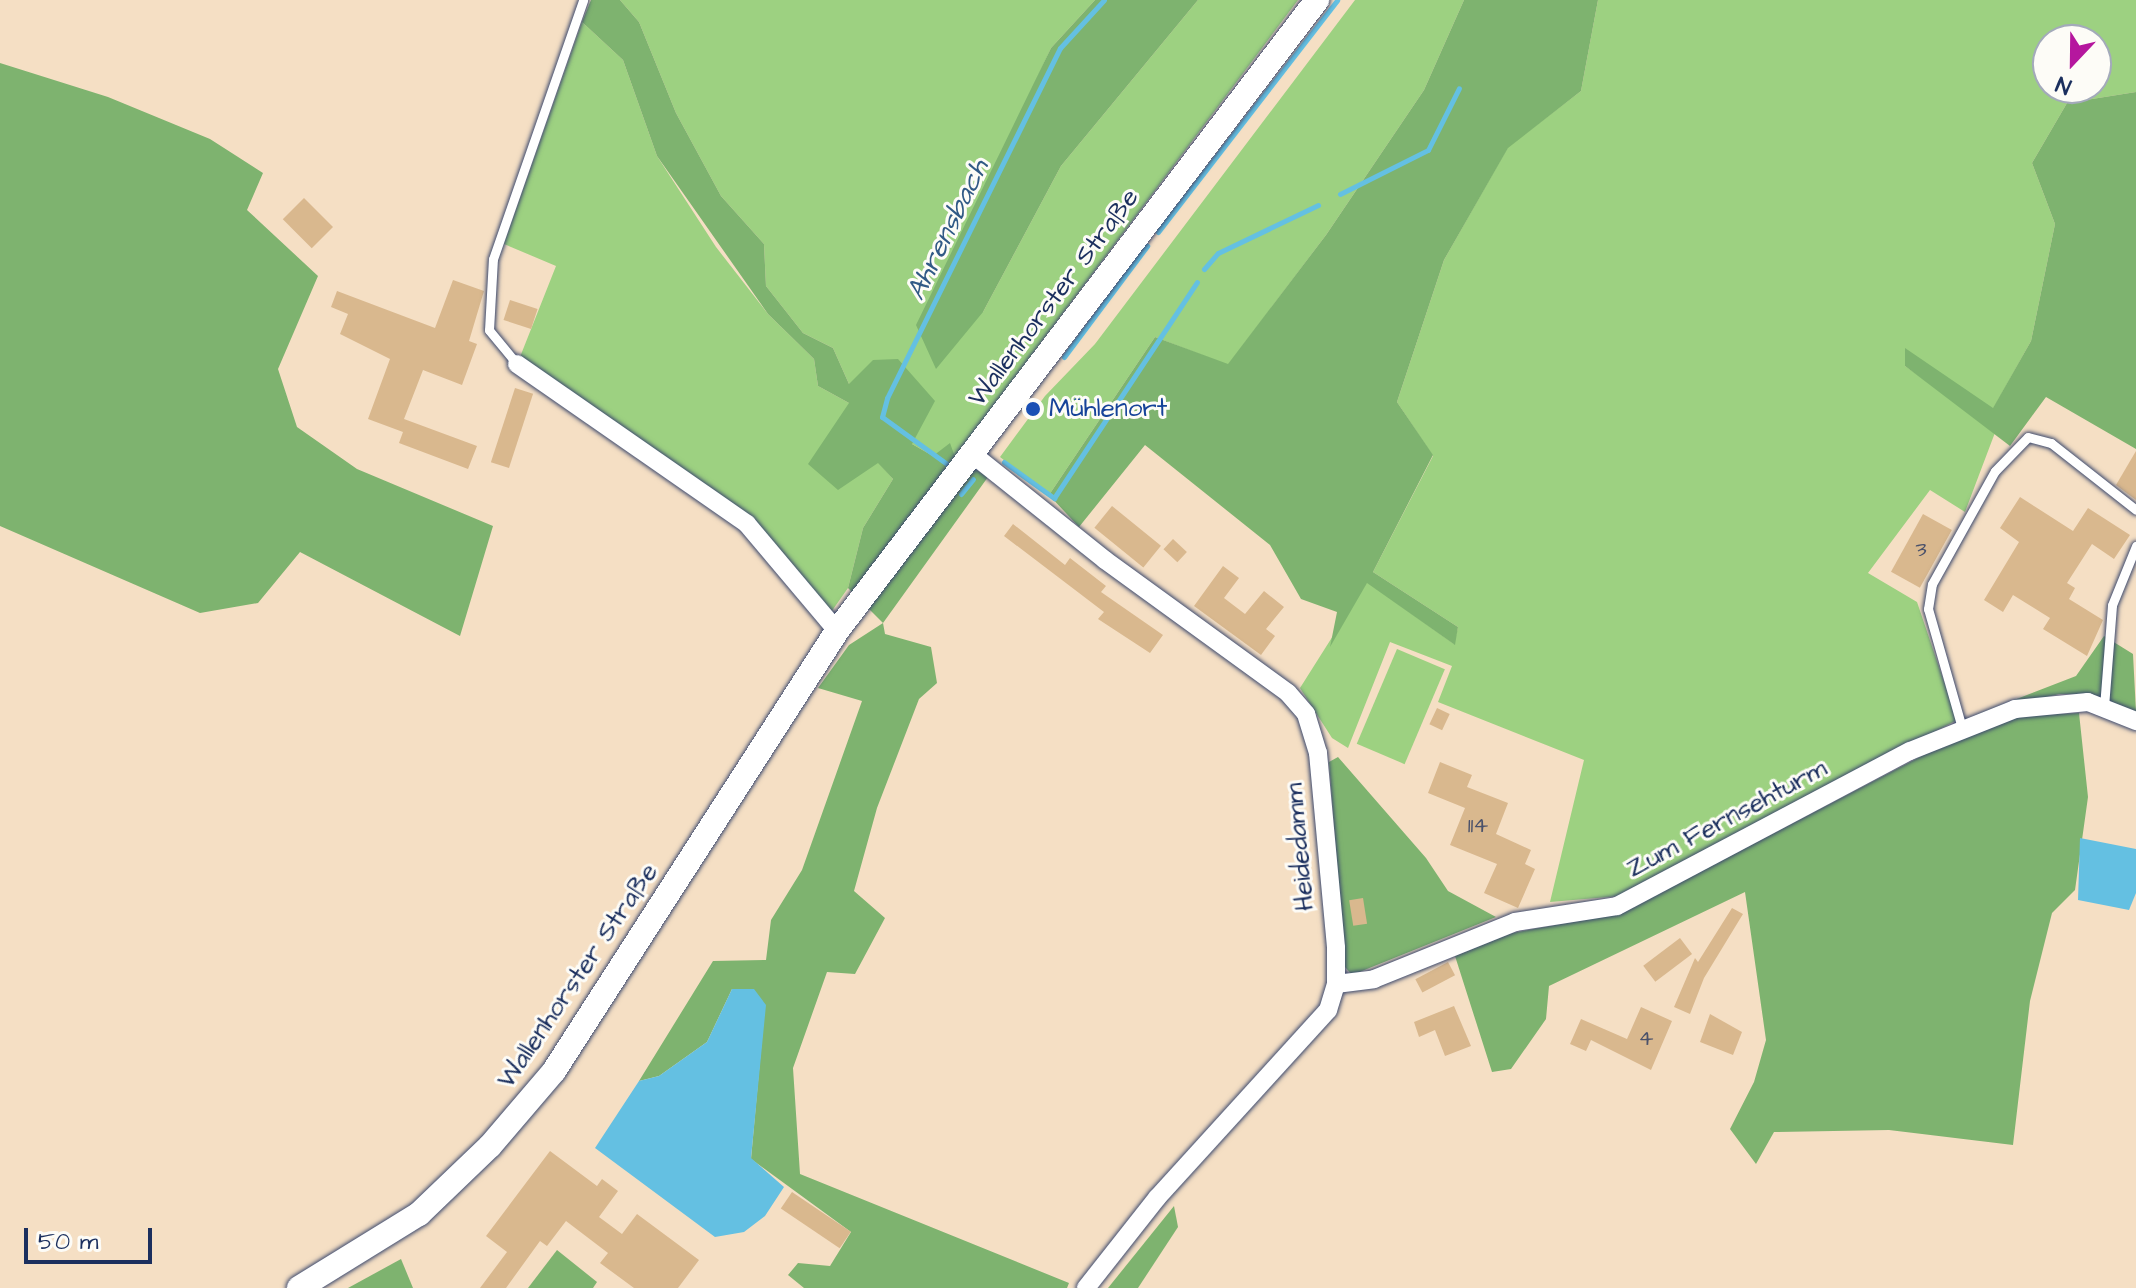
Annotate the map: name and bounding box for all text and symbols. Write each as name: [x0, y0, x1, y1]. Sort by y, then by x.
north arrow: [2032, 24, 2112, 104]
text: N: [2051, 68, 2076, 102]
water label: Ahrensbach: [900, 154, 996, 306]
street label: Wallenhorster Straße: [962, 183, 1146, 413]
place label: Mühlenort: [1049, 393, 1167, 425]
marker: Mühlenort: [1024, 400, 1042, 418]
house number: 3: [1915, 537, 1927, 563]
street label: Zum Fernsehturm: [1622, 753, 1832, 885]
street label: Heidedamm: [1279, 782, 1321, 912]
house number: 114: [1468, 813, 1488, 839]
street label: Wallenhorster Straße: [491, 858, 665, 1094]
house number: 4: [1639, 1026, 1653, 1052]
scale bar: [28, 1212, 156, 1262]
text: 50 m: [38, 1225, 98, 1259]

